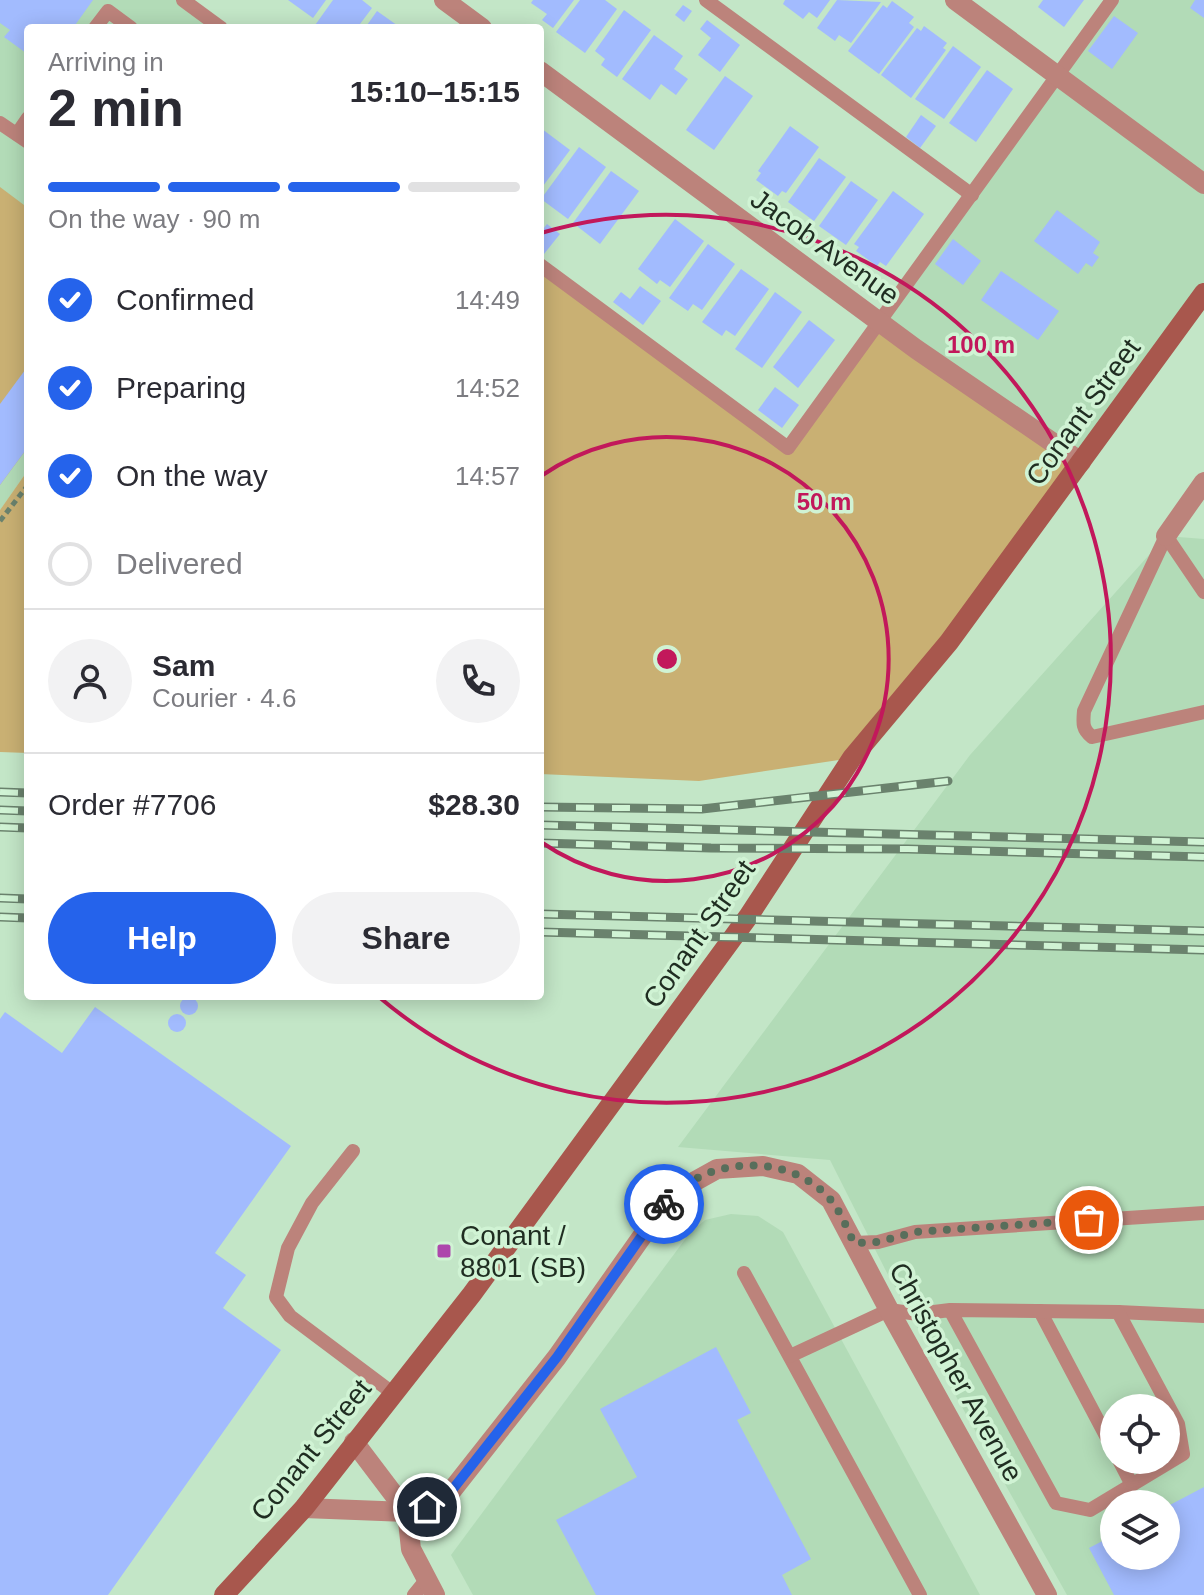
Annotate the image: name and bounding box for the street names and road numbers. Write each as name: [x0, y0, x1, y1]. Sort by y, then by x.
street label: Jacob Avenue: [745, 183, 905, 311]
street label: Conant Street: [1020, 333, 1146, 491]
street label: Conant Street: [637, 854, 761, 1014]
street label: Christopher Avenue: [883, 1257, 1029, 1487]
street label: Conant Street: [245, 1373, 378, 1527]

